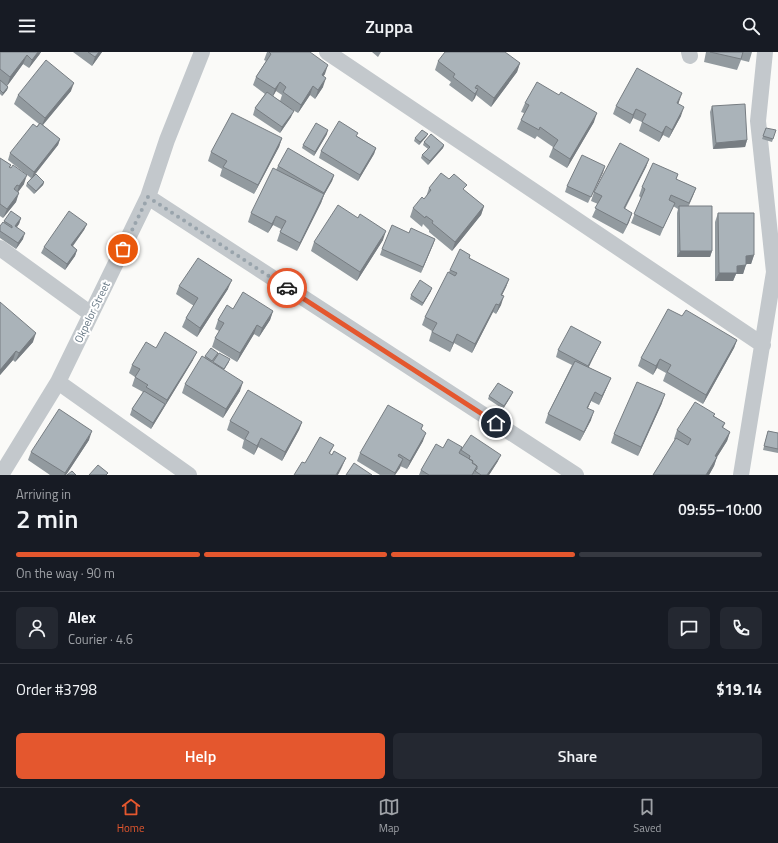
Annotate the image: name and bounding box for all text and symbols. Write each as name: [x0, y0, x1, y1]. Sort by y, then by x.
text: Zuppa: [365, 13, 413, 40]
icon: menu: [16, 15, 38, 37]
icon: search: [740, 15, 762, 37]
pin: [106, 232, 140, 266]
icon: bag: [112, 238, 134, 260]
courier: [267, 268, 307, 308]
icon: car: [276, 277, 298, 299]
street label: Okpelor Street: [70, 278, 114, 346]
pin: [479, 406, 513, 440]
icon: home: [485, 412, 507, 434]
text: Arriving in: [16, 484, 71, 504]
text: 09:55–10:00: [678, 498, 762, 521]
text: 2 min: [16, 499, 79, 538]
text: On the way · 90 m: [16, 563, 115, 583]
text: Alex: [68, 606, 96, 629]
button: person: [16, 607, 58, 649]
button: chat: [668, 607, 710, 649]
button: phone: [720, 607, 762, 649]
text: Courier · 4.6: [68, 629, 133, 649]
text: Order #3798: [16, 678, 97, 701]
text: $19.14: [716, 678, 762, 701]
button: Help: [16, 733, 385, 779]
button: Share: [393, 733, 762, 779]
tab: Home: [117, 796, 145, 836]
tab: Map: [378, 796, 400, 836]
tab: Saved: [633, 796, 661, 836]

